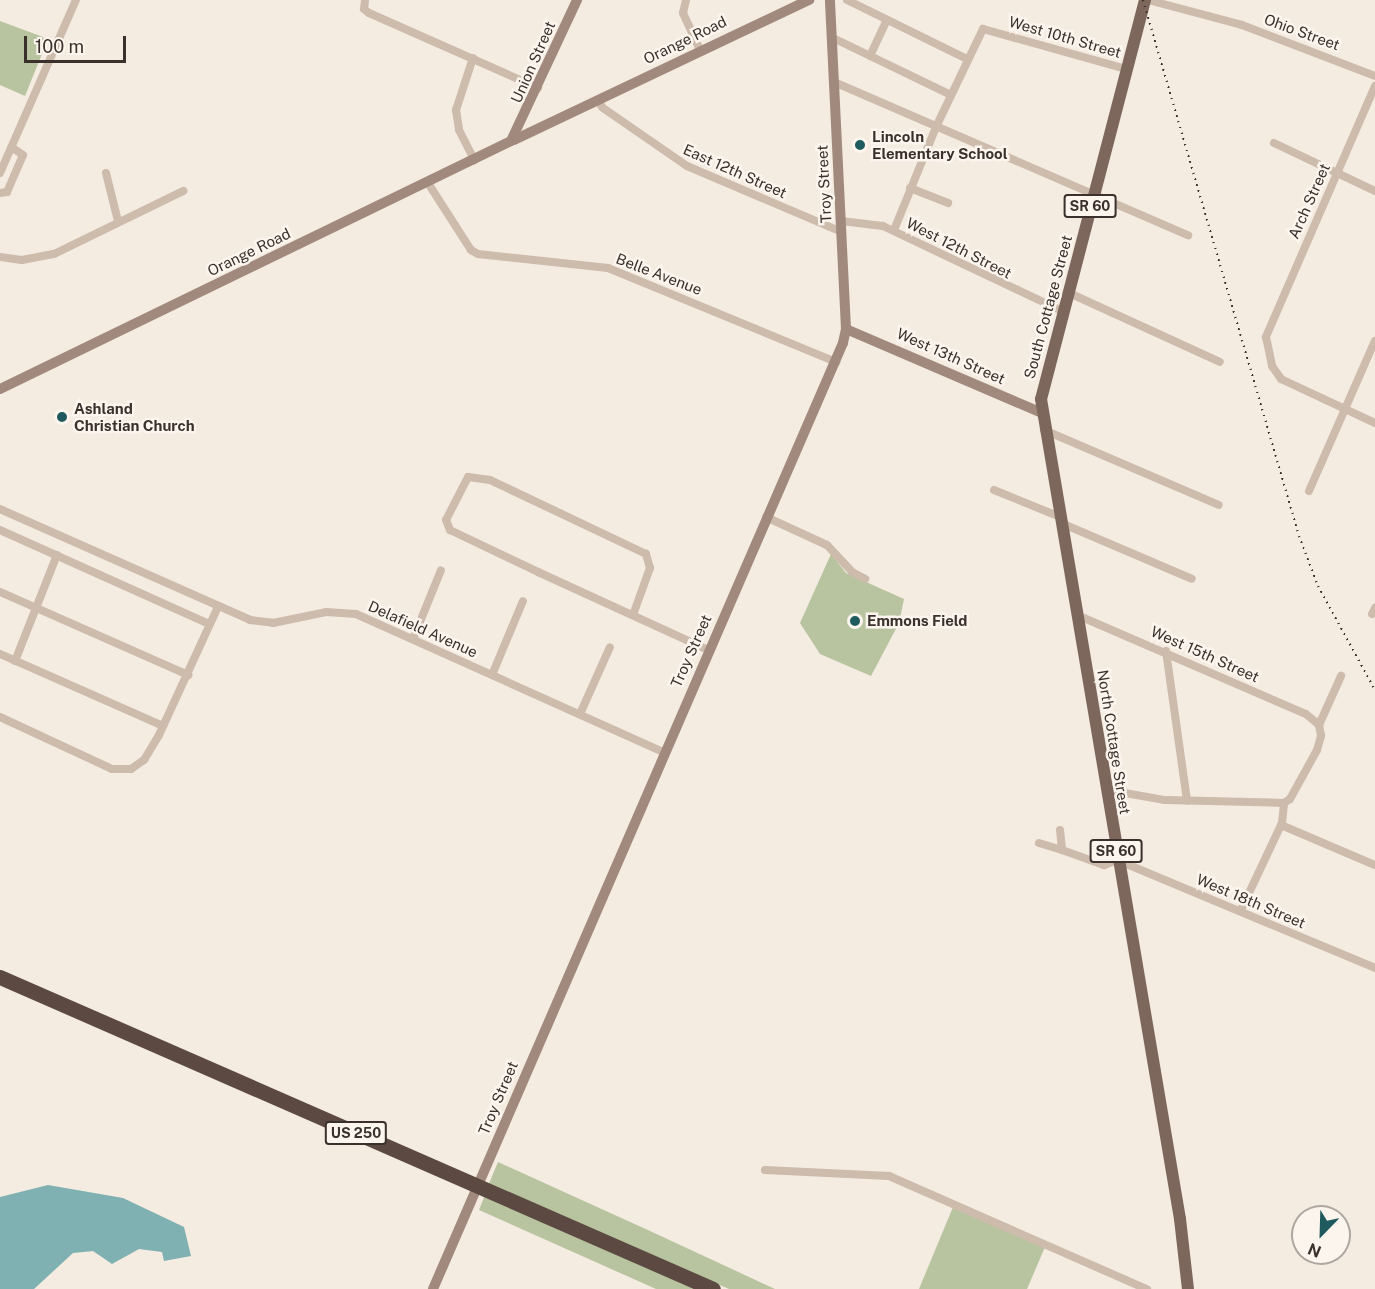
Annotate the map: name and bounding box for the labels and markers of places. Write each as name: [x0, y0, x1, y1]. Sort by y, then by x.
place label: Lincoln Elementary School: [872, 127, 1008, 162]
marker: Lincoln Elementary School: [853, 138, 867, 152]
place label: Ashland Christian Church: [74, 399, 195, 434]
marker: Ashland Christian Church: [55, 410, 69, 424]
place label: Emmons Field: [867, 612, 967, 630]
marker: Emmons Field: [848, 614, 862, 628]

